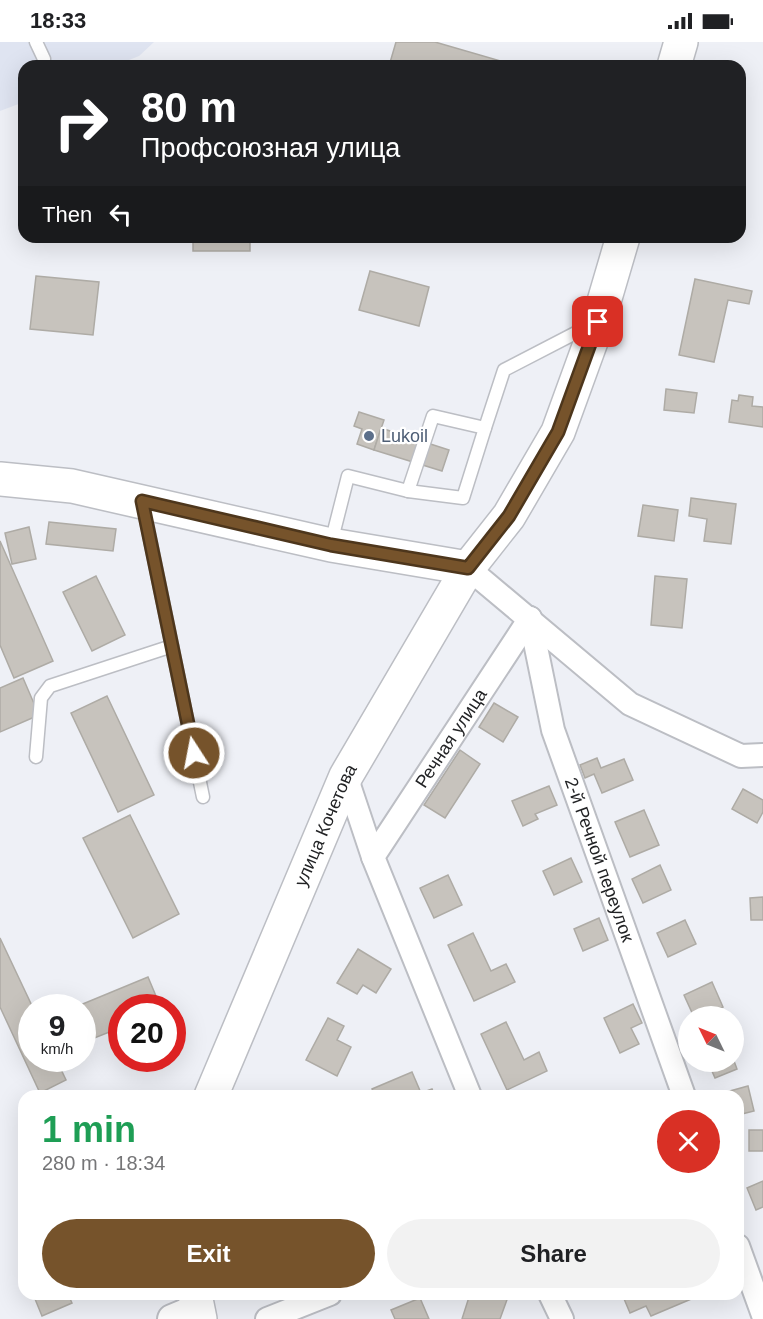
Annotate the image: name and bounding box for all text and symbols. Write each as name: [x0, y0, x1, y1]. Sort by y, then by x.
text: 18:33: [30, 8, 86, 33]
icon: right: [42, 84, 120, 162]
text: 80 m: [141, 84, 237, 131]
text: Профсоюзная улица: [141, 133, 400, 163]
icon: left: [104, 198, 137, 231]
text: Then: [42, 202, 92, 227]
pin: [572, 296, 623, 347]
icon: arrive: [581, 305, 614, 338]
place label: Lukoil: [381, 426, 428, 446]
marker: Lukoil: [362, 429, 376, 443]
street label: Речная улица: [411, 684, 491, 792]
position arrow: [162, 721, 226, 785]
street label: улица Кочетова: [291, 760, 361, 889]
street label: 2-й Речной переулок: [561, 775, 638, 945]
speed limit sign: 20: [108, 994, 186, 1072]
north arrow: [678, 1006, 744, 1072]
map controls: [678, 1006, 744, 1072]
text: 9: [49, 1009, 65, 1042]
text: km/h: [41, 1040, 73, 1057]
text: 1 min: [42, 1109, 136, 1150]
button: close: [657, 1110, 720, 1173]
text: 280 m · 18:34: [42, 1152, 165, 1174]
button: Exit: [42, 1219, 375, 1288]
button: Share: [387, 1219, 720, 1288]

